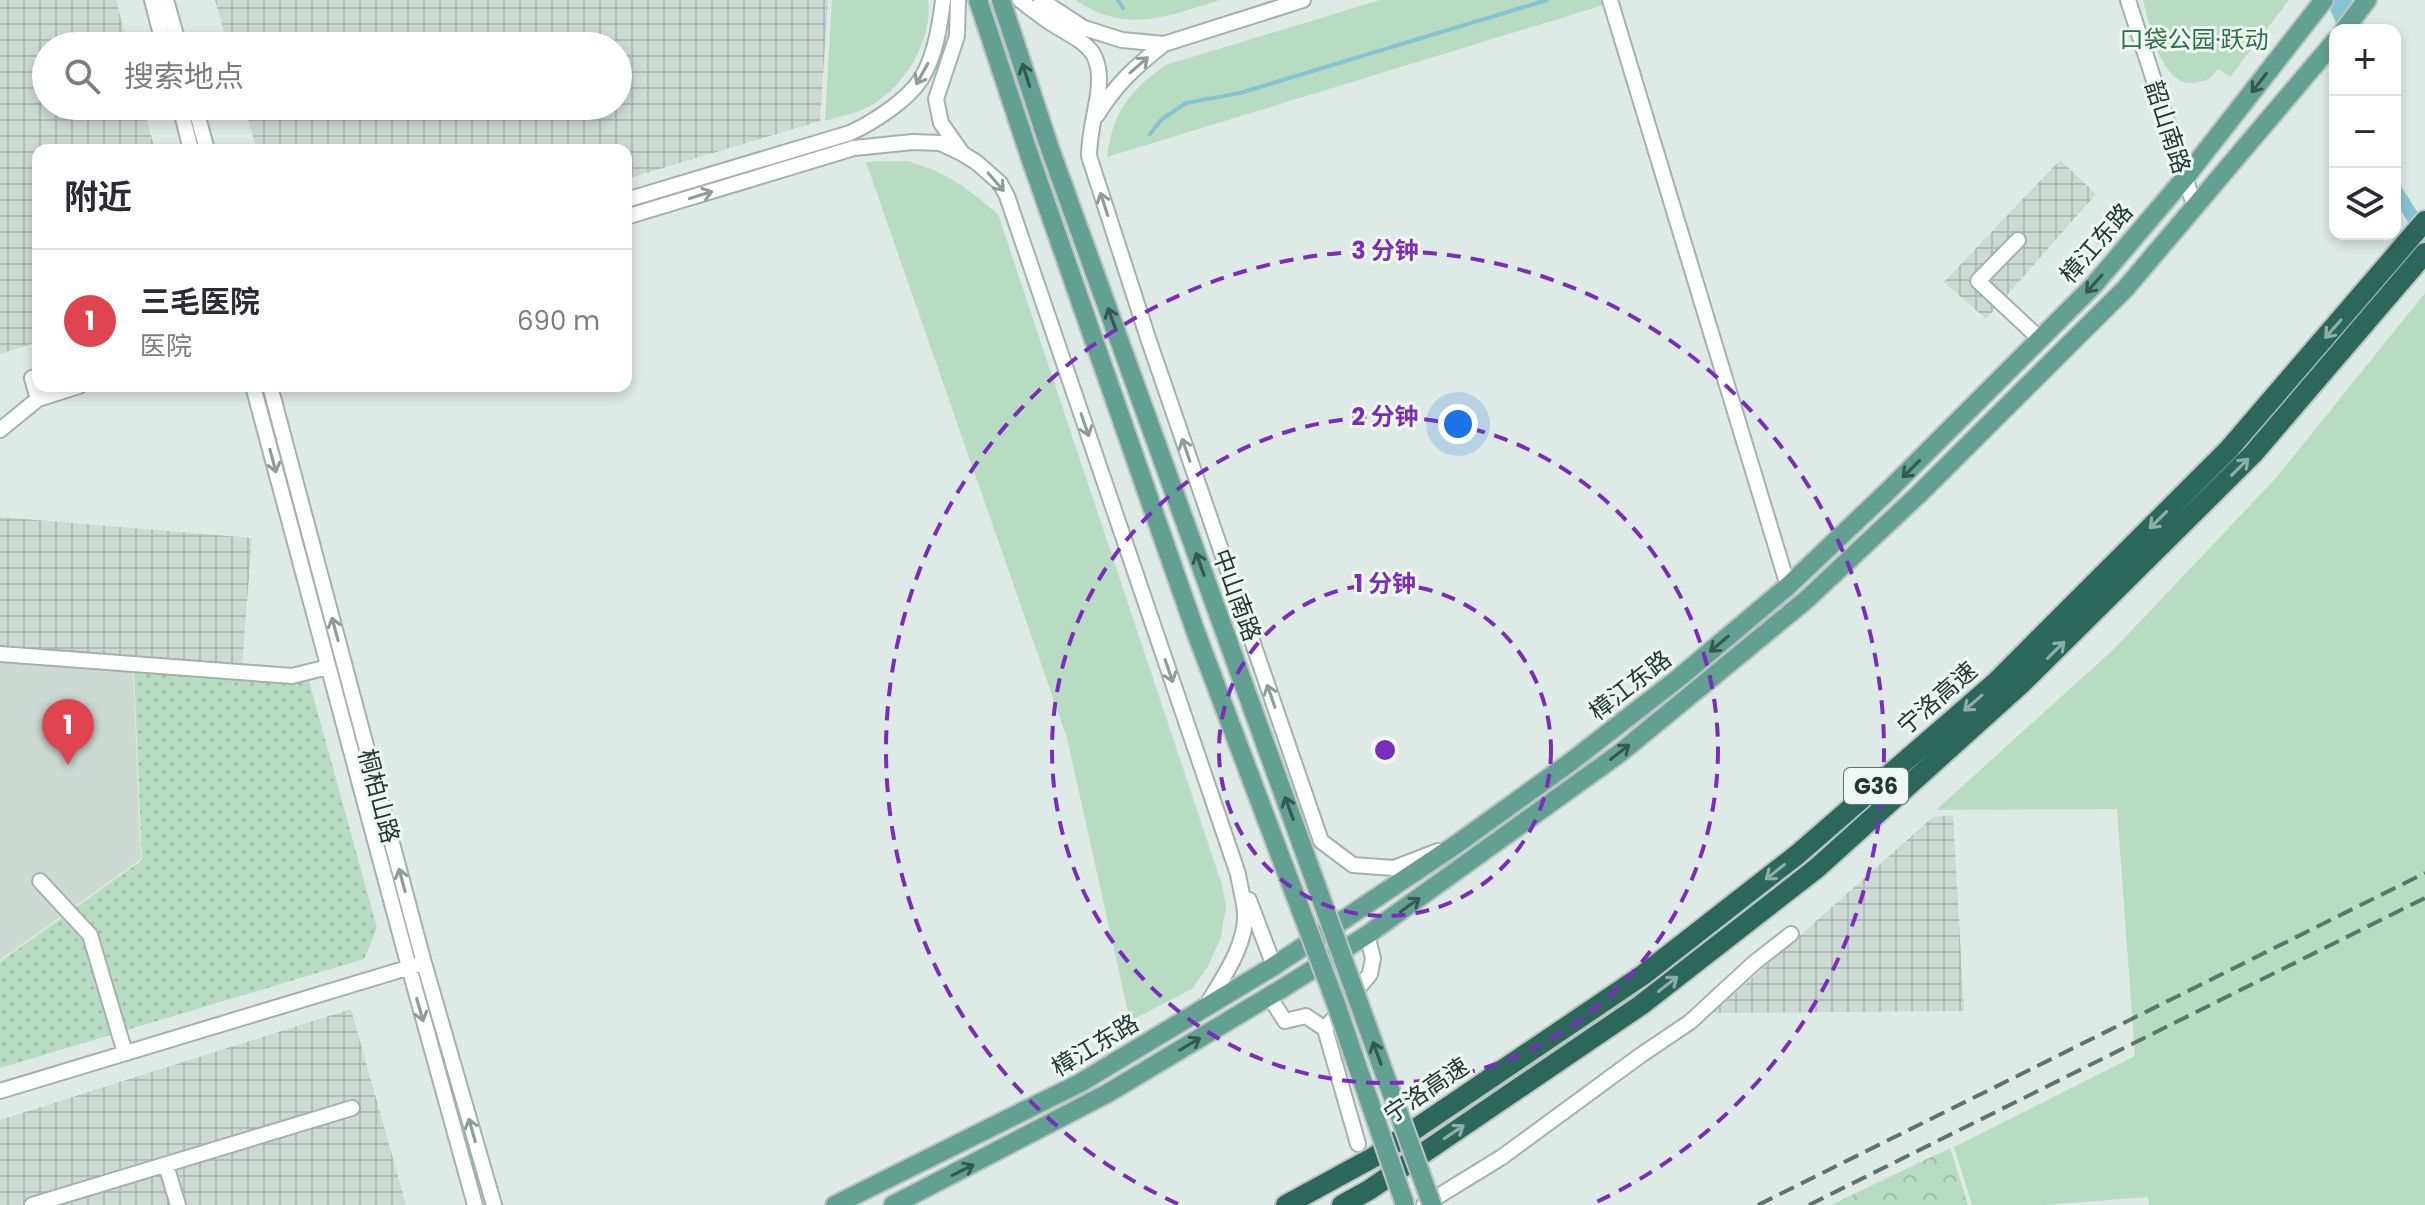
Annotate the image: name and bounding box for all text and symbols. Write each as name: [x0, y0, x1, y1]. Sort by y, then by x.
park label: 口袋公园·跃动: [2119, 23, 2269, 56]
map controls: [2329, 24, 2401, 240]
button: +: [2329, 24, 2401, 96]
search box: [32, 32, 632, 120]
icon: search: [60, 54, 104, 98]
text: 搜索地点: [124, 55, 244, 98]
one-way arrow: [1128, 56, 1148, 74]
one-way arrow: [913, 62, 929, 85]
one-way arrow: [1018, 63, 1033, 89]
one-way arrow: [2250, 72, 2268, 93]
street label: 韶山南路: [2137, 76, 2199, 178]
button: −: [2329, 96, 2401, 168]
button: layers: [2329, 168, 2401, 240]
one-way arrow: [986, 171, 1005, 192]
text: 附近: [64, 173, 132, 221]
one-way arrow: [688, 186, 713, 201]
one-way arrow: [1096, 192, 1110, 217]
street label: 樟江东路: [2052, 196, 2140, 290]
text: 3 分钟: [1351, 234, 1419, 267]
one-way arrow: [2085, 273, 2103, 293]
text: 三毛医院: [140, 280, 260, 323]
text: 1: [85, 303, 95, 339]
text: 690 m: [517, 303, 600, 339]
one-way arrow: [1104, 307, 1118, 332]
one-way arrow: [2324, 318, 2342, 338]
text: 医院: [140, 328, 192, 364]
text: 2 分钟: [1352, 400, 1418, 433]
your location: [1438, 404, 1478, 444]
one-way arrow: [1079, 412, 1093, 437]
one-way arrow: [1178, 438, 1193, 463]
one-way arrow: [267, 448, 282, 474]
one-way arrow: [2230, 457, 2250, 476]
one-way arrow: [1901, 459, 1921, 478]
one-way arrow: [2148, 511, 2168, 530]
street label: 中山南路: [1205, 544, 1269, 646]
one-way arrow: [1192, 551, 1207, 576]
text: 1 分钟: [1354, 567, 1416, 600]
one-way arrow: [326, 616, 341, 642]
one-way arrow: [1710, 635, 1730, 653]
one-way arrow: [2046, 641, 2065, 660]
street label: 樟江东路: [1582, 642, 1678, 728]
street label: 宁洛高速: [1890, 654, 1984, 742]
one-way arrow: [1162, 659, 1177, 684]
one-way arrow: [1262, 684, 1277, 709]
one-way arrow: [1963, 693, 1983, 711]
pin: 1: [42, 699, 94, 765]
centre of rings: [1371, 736, 1399, 764]
one-way arrow: [1609, 744, 1630, 761]
street label: 桐柏山路: [351, 745, 407, 847]
road number: G36: [1844, 768, 1908, 804]
one-way arrow: [1280, 796, 1295, 821]
one-way arrow: [1765, 863, 1786, 880]
one-way arrow: [393, 867, 408, 893]
one-way arrow: [1398, 897, 1420, 913]
one-way arrow: [1657, 975, 1678, 993]
one-way arrow: [414, 996, 429, 1022]
street label: 樟江东路: [1045, 1006, 1145, 1084]
one-way arrow: [1178, 1036, 1201, 1052]
one-way arrow: [1369, 1041, 1383, 1065]
street label: 宁洛高速: [1377, 1049, 1475, 1131]
one-way arrow: [464, 1118, 479, 1144]
one-way arrow: [1443, 1124, 1465, 1140]
one-way arrow: [950, 1162, 974, 1177]

